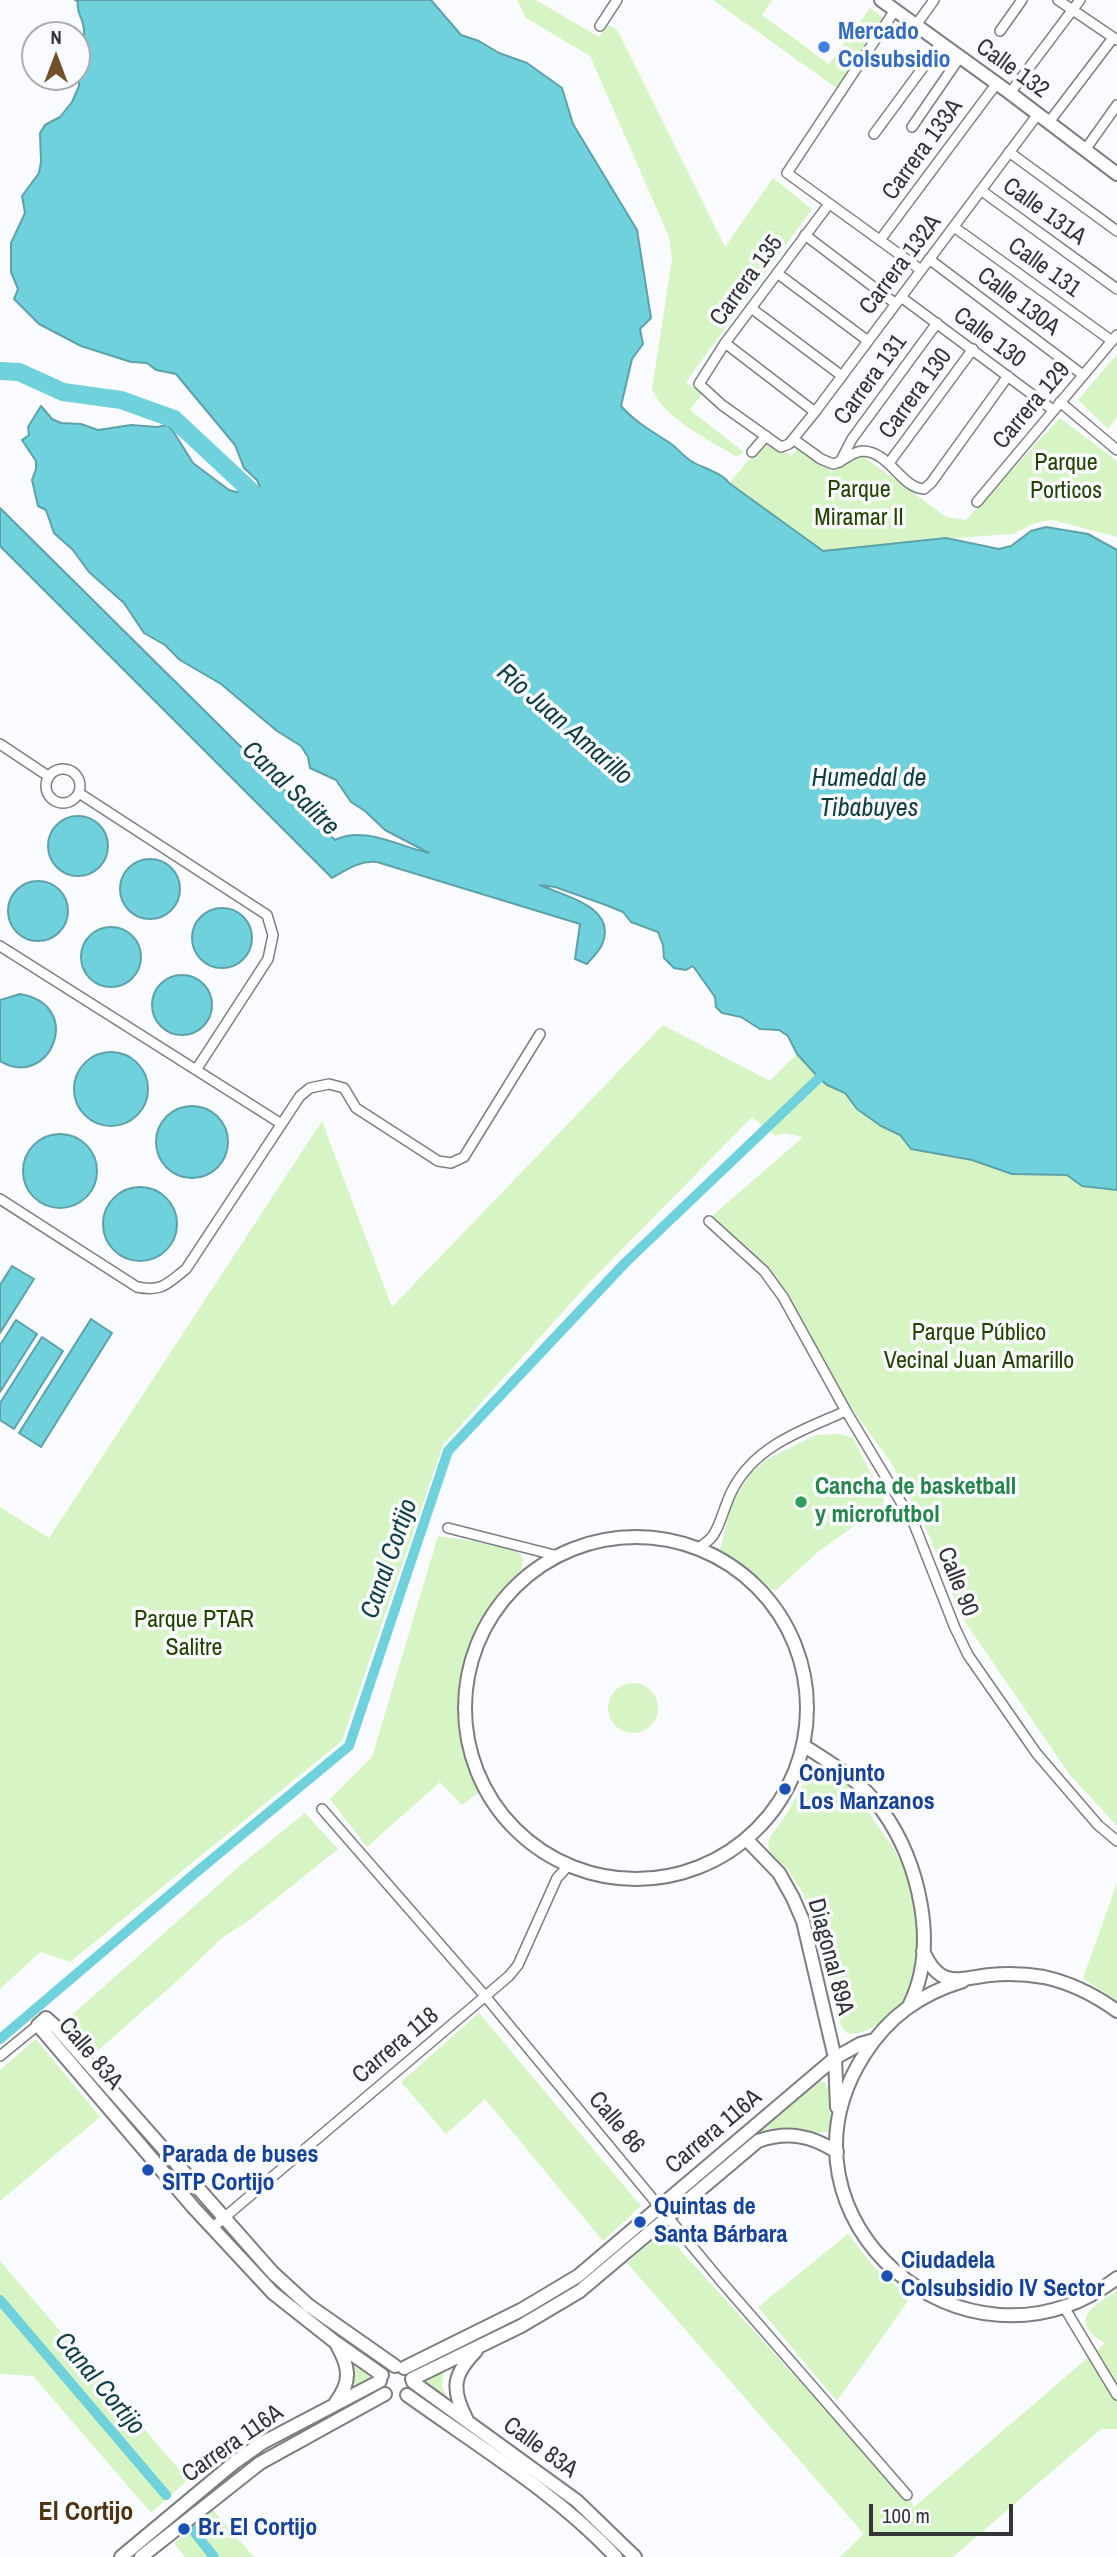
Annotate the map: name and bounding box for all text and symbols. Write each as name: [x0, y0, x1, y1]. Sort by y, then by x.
place label: Mercado Colsubsidio: [838, 19, 951, 75]
north arrow: [21, 21, 91, 91]
text: N: [50, 24, 62, 50]
street label: Calle 132: [970, 33, 1054, 105]
marker: Mercado Colsubsidio: [816, 39, 832, 55]
street label: Carrera 133A: [877, 94, 969, 206]
street label: Calle 131A: [997, 172, 1091, 252]
street label: Carrera 132A: [854, 209, 948, 321]
street label: Carrera 135: [704, 230, 790, 332]
street label: Calle 131: [1002, 232, 1086, 304]
street label: Calle 130A: [971, 262, 1065, 342]
street label: Calle 130: [947, 301, 1031, 375]
street label: Carrera 131: [828, 329, 914, 431]
street label: Carrera 130: [873, 343, 959, 445]
street label: Carrera 129: [987, 357, 1077, 455]
park label: Parque Porticos: [1030, 450, 1102, 506]
park label: Parque Miramar II: [814, 477, 904, 533]
water label: Río Juan Amarillo: [490, 658, 638, 792]
water label: Canal Salitre: [235, 735, 345, 843]
water label: Humedal de Tibabuyes: [812, 763, 926, 824]
park label: Parque Público Vecinal Juan Amarillo: [884, 1320, 1074, 1376]
place label: Cancha de basketball y microfutbol: [815, 1474, 1016, 1530]
marker: Cancha de basketball y microfutbol: [793, 1494, 809, 1510]
water label: Canal Cortijo: [355, 1495, 425, 1623]
street label: Calle 90: [930, 1543, 984, 1621]
park label: Parque PTAR Salitre: [134, 1607, 254, 1663]
place label: Conjunto Los Manzanos: [799, 1761, 935, 1817]
marker: Conjunto Los Manzanos: [777, 1781, 793, 1797]
street label: Diagonal 89A: [801, 1896, 859, 2018]
street label: Carrera 118: [347, 2002, 445, 2090]
street label: Calle 83A: [52, 2012, 128, 2096]
street label: Carrera 116A: [660, 2083, 768, 2181]
street label: Calle 86: [582, 2086, 650, 2160]
place label: Parada de buses SITP Cortijo: [162, 2142, 318, 2198]
marker: Parada de buses SITP Cortijo: [140, 2162, 156, 2178]
place label: Quintas de Santa Bárbara: [654, 2194, 787, 2250]
marker: Quintas de Santa Bárbara: [632, 2214, 648, 2230]
place label: Ciudadela Colsubsidio IV Sector: [901, 2248, 1104, 2304]
marker: Ciudadela Colsubsidio IV Sector: [879, 2268, 895, 2284]
water label: Canal Cortijo: [47, 2326, 151, 2442]
street label: Carrera 116A: [177, 2399, 289, 2489]
street label: Calle 83A: [497, 2411, 583, 2485]
scale bar: [872, 2490, 1016, 2534]
district label: El Cortijo: [39, 2497, 133, 2529]
text: 100 m: [882, 2501, 930, 2530]
place label: Br. El Cortijo: [198, 2515, 317, 2543]
marker: Br. El Cortijo: [176, 2521, 192, 2537]

